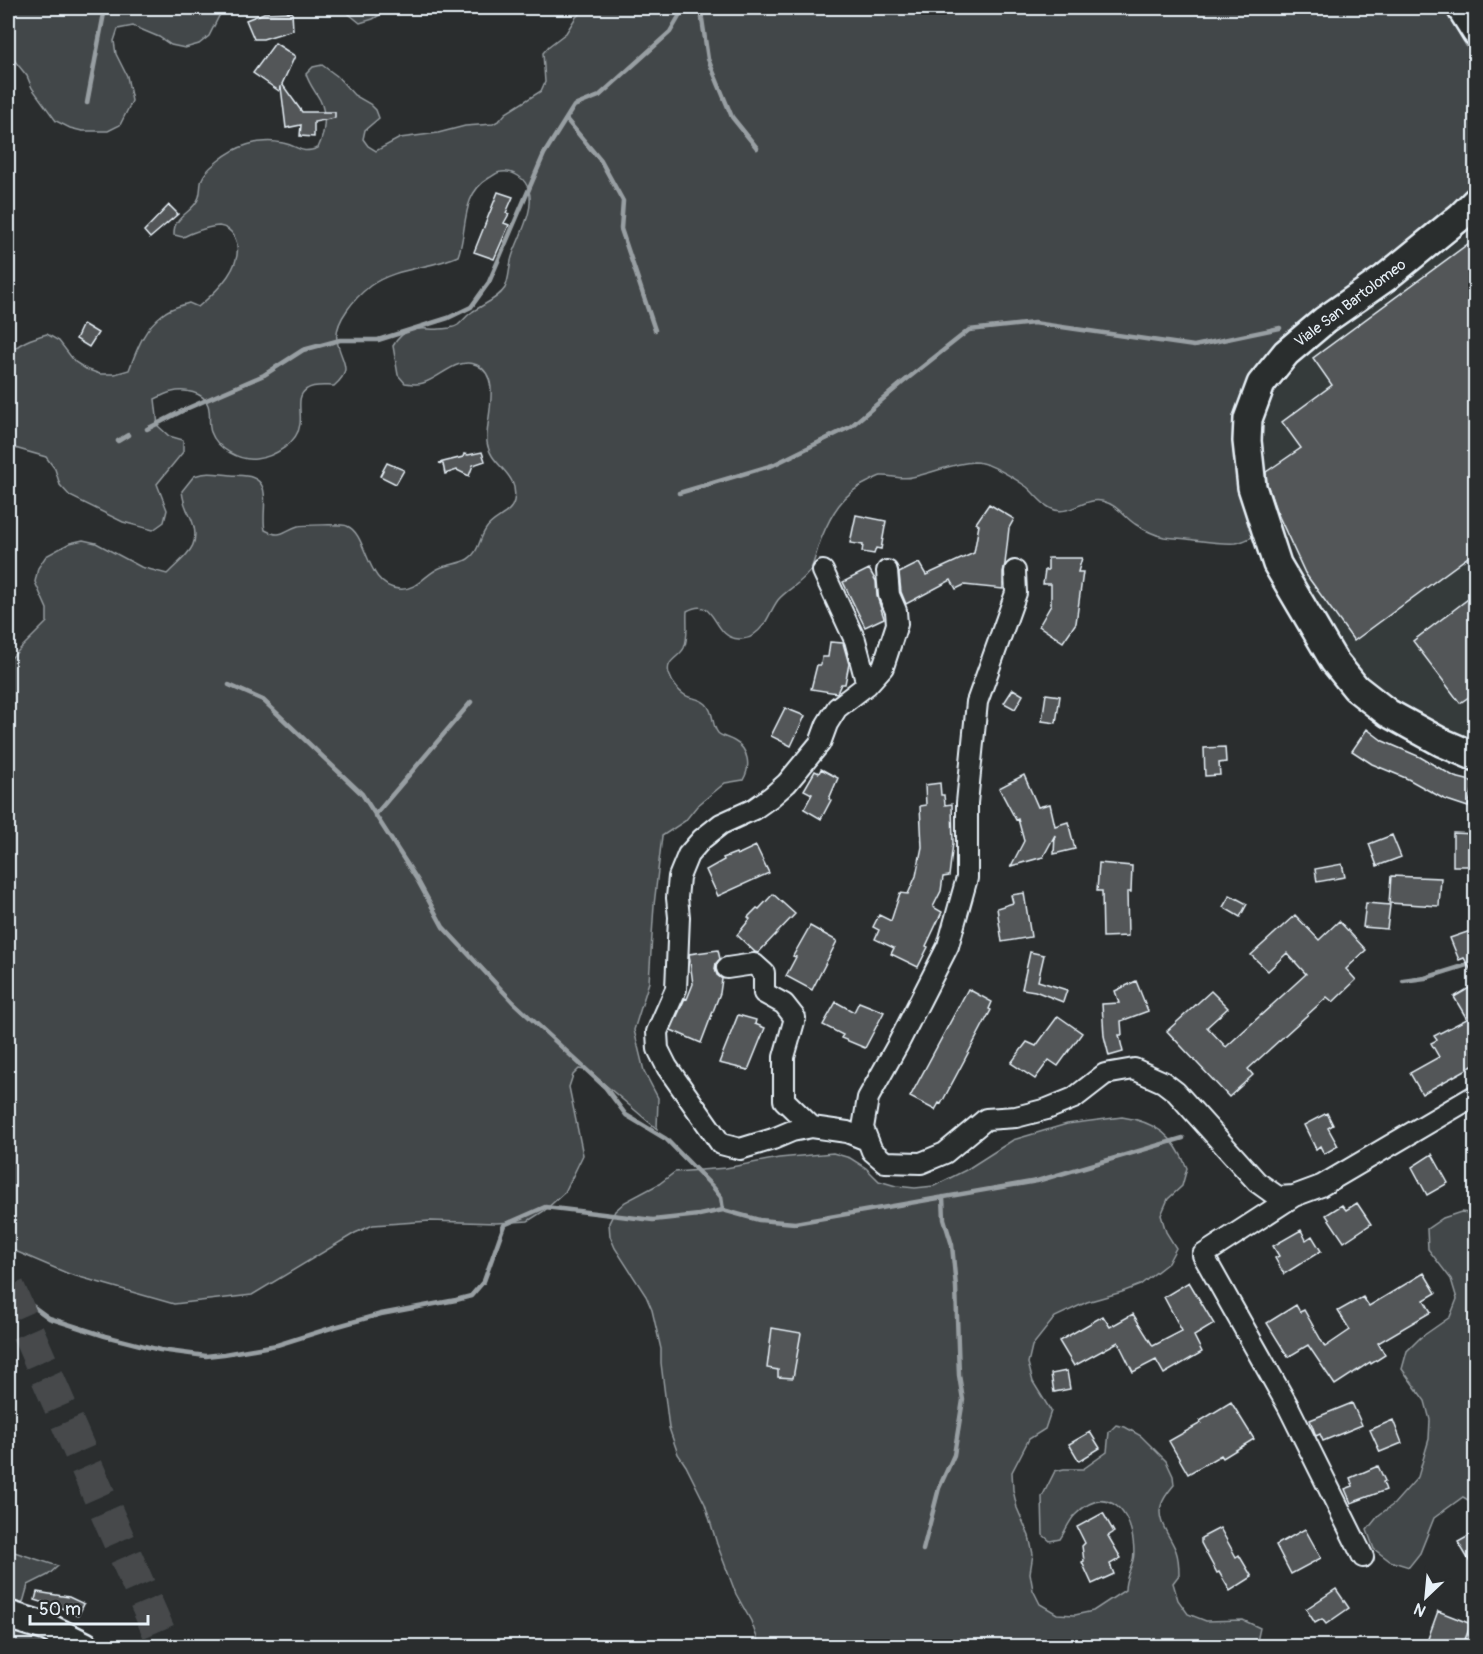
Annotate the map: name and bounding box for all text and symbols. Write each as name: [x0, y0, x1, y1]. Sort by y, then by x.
street label: Viale San Bartolomeo: [1291, 255, 1410, 352]
north arrow: [1396, 1567, 1456, 1627]
scale bar: [30, 1588, 148, 1626]
text: 50 m: [39, 1598, 81, 1621]
text: N: [1410, 1598, 1429, 1621]

